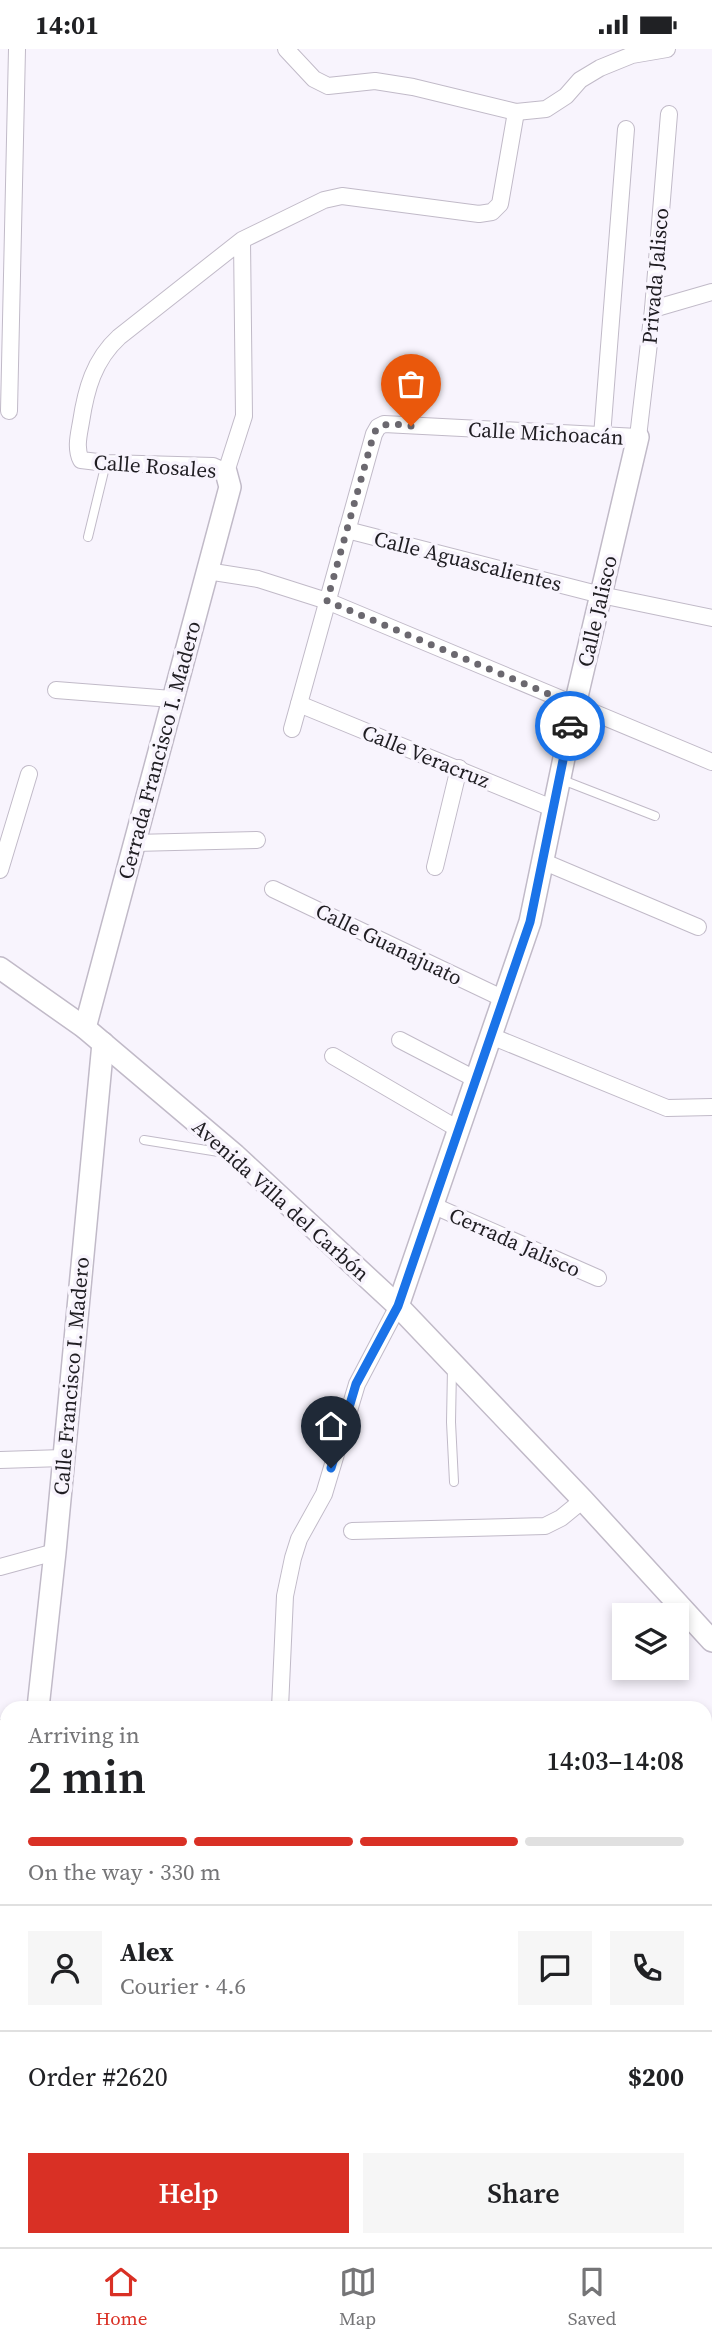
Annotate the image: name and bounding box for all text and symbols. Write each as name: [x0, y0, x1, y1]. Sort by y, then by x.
text: 14:01: [35, 7, 99, 43]
street label: Privada Jalisco: [635, 207, 675, 345]
pin: [381, 354, 441, 426]
icon: bag: [392, 365, 430, 403]
street label: Calle Michoacán: [468, 414, 625, 452]
street label: Calle Rosales: [93, 447, 217, 485]
street label: Calle Aguascalientes: [371, 524, 565, 598]
street label: Calle Jalisco: [570, 552, 624, 670]
street label: Cerrada Francisco I. Madero: [111, 618, 207, 882]
courier: [535, 691, 605, 761]
icon: car: [551, 707, 589, 745]
street label: Calle Veracruz: [358, 717, 494, 795]
street label: Calle Guanajuato: [311, 896, 467, 992]
street label: Avenida Villa del Carbón: [186, 1113, 376, 1288]
street label: Cerrada Jalisco: [445, 1200, 585, 1284]
street label: Calle Francisco I. Madero: [46, 1256, 96, 1496]
pin: [301, 1396, 361, 1468]
icon: home: [312, 1407, 350, 1445]
map controls: [612, 1603, 689, 1680]
button: layers: [612, 1603, 689, 1680]
text: Arriving in: [28, 1719, 140, 1751]
text: 14:03–14:08: [547, 1743, 684, 1779]
text: 2 min: [28, 1745, 146, 1808]
text: On the way · 330 m: [28, 1856, 221, 1888]
button: person: [28, 1931, 102, 2005]
button: chat: [518, 1931, 592, 2005]
button: phone: [610, 1931, 684, 2005]
text: Alex: [120, 1934, 174, 1970]
text: Courier · 4.6: [120, 1970, 246, 2002]
text: Order #2620: [28, 2059, 168, 2095]
text: $200: [628, 2059, 684, 2095]
button: Help: [28, 2153, 349, 2233]
button: Share: [363, 2153, 684, 2233]
tab: Home: [96, 2263, 147, 2331]
tab: Map: [339, 2263, 377, 2331]
tab: Saved: [568, 2263, 616, 2331]

